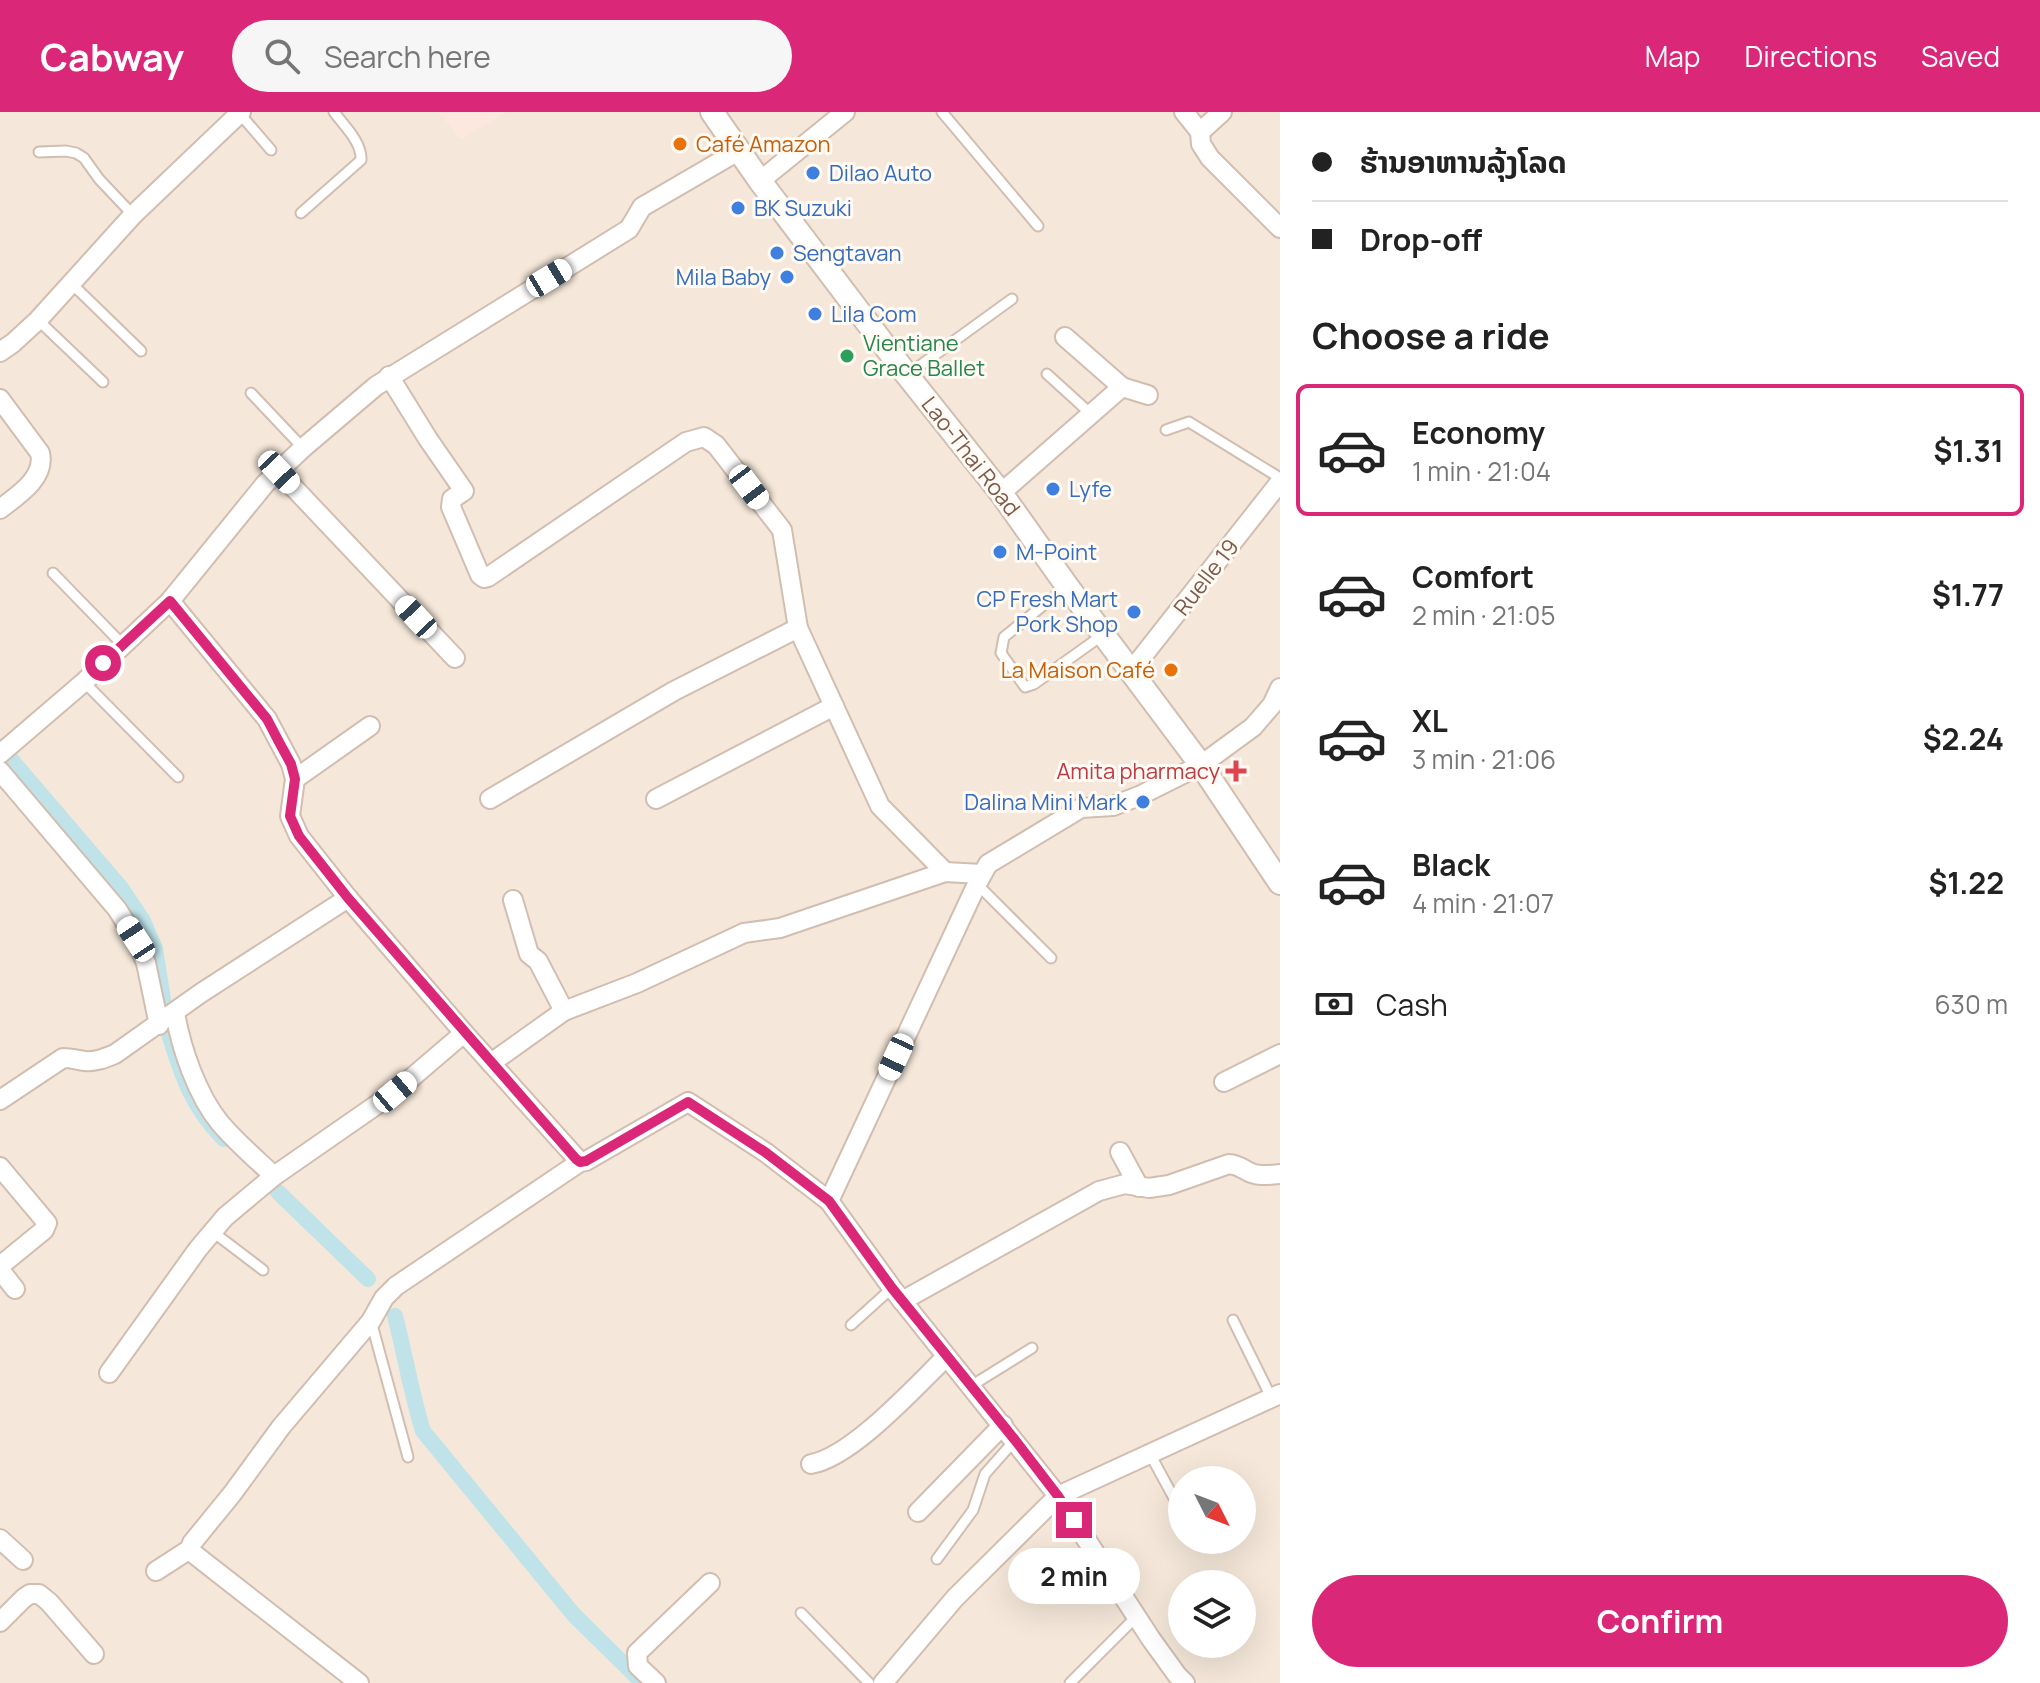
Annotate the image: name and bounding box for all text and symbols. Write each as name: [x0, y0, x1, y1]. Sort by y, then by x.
search box: [232, 20, 792, 92]
text: Cabway: [40, 30, 184, 82]
icon: search: [260, 34, 304, 78]
text: Search here: [324, 36, 491, 77]
text: Map: [1645, 37, 1700, 75]
text: Directions: [1744, 37, 1877, 75]
text: Saved: [1921, 37, 2000, 75]
place label: Café Amazon: [696, 129, 831, 159]
marker: Café Amazon: [671, 135, 689, 153]
text: ຮ້ານອາຫານລຸ້ງໂລດ: [1360, 141, 1567, 182]
place label: Dilao Auto: [829, 158, 932, 188]
marker: Dilao Auto: [804, 164, 822, 182]
place label: BK Suzuki: [754, 193, 852, 223]
marker: BK Suzuki: [729, 199, 747, 217]
text: Drop-off: [1360, 219, 1482, 260]
place label: Sengtavan: [793, 238, 902, 268]
marker: Sengtavan: [768, 244, 786, 262]
car: [522, 255, 576, 301]
place label: Mila Baby: [676, 262, 771, 292]
marker: Mila Baby: [778, 268, 796, 286]
place label: Lila Com: [831, 299, 917, 329]
marker: Lila Com: [806, 305, 824, 323]
text: Choose a ride: [1312, 311, 1550, 360]
place label: Vientiane Grace Ballet: [863, 328, 985, 383]
marker: Vientiane Grace Ballet: [838, 347, 856, 365]
street label: Lao-Thai Road: [915, 390, 1027, 522]
text: Economy: [1412, 412, 1545, 453]
icon: car: [1316, 414, 1388, 486]
text: $1.31: [1934, 430, 2004, 471]
car: [254, 446, 304, 498]
text: 1 min · 21:04: [1412, 453, 1551, 489]
car: [725, 461, 773, 513]
place label: Lyfe: [1069, 474, 1112, 504]
marker: Lyfe: [1044, 480, 1062, 498]
street label: Ruelle 19: [1167, 532, 1245, 622]
place label: M-Point: [1016, 537, 1097, 567]
marker: M-Point: [991, 543, 1009, 561]
text: Comfort: [1412, 556, 1534, 597]
icon: car: [1316, 558, 1388, 630]
text: $1.77: [1932, 574, 2004, 615]
place label: CP Fresh Mart Pork Shop: [976, 584, 1118, 639]
car: [391, 591, 441, 643]
text: 2 min · 21:05: [1412, 597, 1555, 633]
marker: CP Fresh Mart Pork Shop: [1125, 603, 1143, 621]
route start: [85, 645, 121, 681]
place label: La Maison Café: [1001, 655, 1155, 685]
marker: La Maison Café: [1162, 661, 1180, 679]
text: XL: [1412, 700, 1448, 741]
icon: car: [1316, 702, 1388, 774]
text: $2.24: [1923, 718, 2004, 759]
text: 3 min · 21:06: [1412, 741, 1556, 777]
place label: Amita pharmacy: [1056, 756, 1220, 786]
marker: Amita pharmacy: [1227, 762, 1245, 780]
place label: Dalina Mini Mark: [964, 787, 1128, 817]
marker: Dalina Mini Mark: [1134, 793, 1152, 811]
text: Black: [1412, 844, 1490, 885]
icon: car: [1316, 846, 1388, 918]
text: $1.22: [1928, 862, 2004, 903]
text: 4 min · 21:07: [1412, 885, 1554, 921]
car: [113, 912, 159, 966]
icon: cash: [1312, 982, 1356, 1026]
text: Cash: [1376, 984, 1448, 1025]
text: 630 m: [1934, 986, 2008, 1022]
car: [875, 1030, 917, 1084]
car: [369, 1067, 421, 1117]
north arrow: [1168, 1466, 1256, 1554]
map controls: [1168, 1466, 1256, 1658]
route end: [1056, 1502, 1092, 1538]
callout: 2 min: [1008, 1548, 1140, 1604]
text: 2 min: [1040, 1558, 1108, 1594]
button: layers: [1168, 1570, 1256, 1658]
button: Confirm: [1312, 1575, 2008, 1667]

